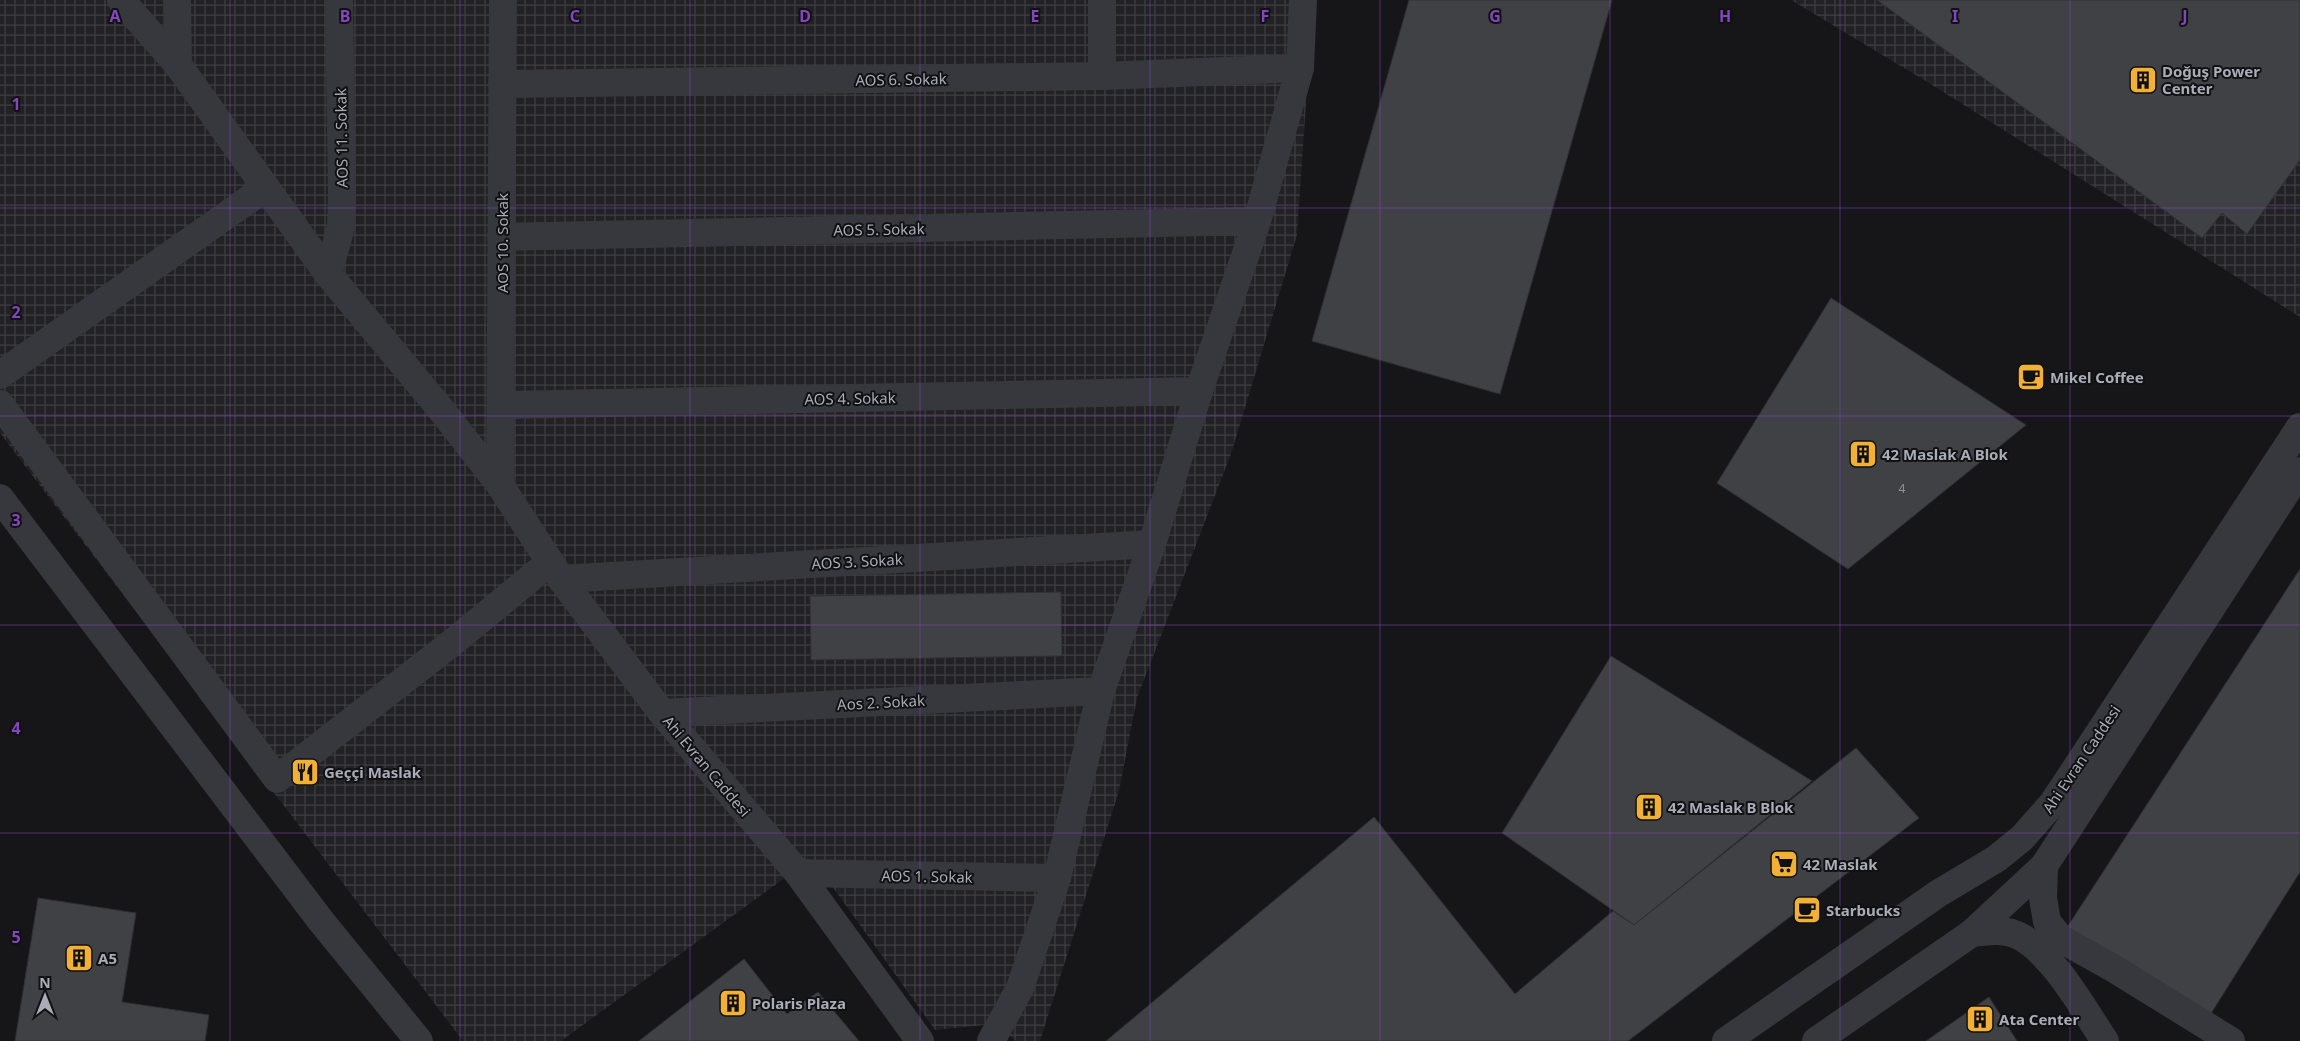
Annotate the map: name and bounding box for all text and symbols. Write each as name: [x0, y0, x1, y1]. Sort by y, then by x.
text: A: [109, 5, 121, 27]
text: B: [340, 5, 350, 27]
text: C: [570, 5, 580, 27]
text: D: [799, 5, 811, 27]
text: E: [1031, 5, 1040, 27]
text: F: [1261, 5, 1269, 27]
text: G: [1489, 5, 1501, 27]
text: H: [1719, 5, 1731, 27]
text: I: [1952, 5, 1958, 27]
text: J: [2180, 5, 2188, 27]
place label: Doğuş Power Center: [2162, 61, 2260, 98]
building icon: Doğuş Power Center: [2128, 65, 2158, 95]
street label: AOS 6. Sokak: [855, 68, 947, 90]
street label: AOS 11. Sokak: [330, 88, 352, 188]
text: 1: [11, 93, 21, 115]
street label: AOS 10. Sokak: [492, 193, 512, 293]
street label: AOS 5. Sokak: [833, 218, 925, 240]
text: 2: [11, 301, 21, 323]
cafe icon: Mikel Coffee: [2016, 362, 2046, 392]
place label: Mikel Coffee: [2050, 367, 2144, 387]
street label: AOS 4. Sokak: [804, 387, 896, 409]
building icon: 42 Maslak A Blok: [1848, 439, 1878, 469]
place label: 42 Maslak A Blok: [1882, 444, 2008, 464]
house number: 4: [1899, 480, 1906, 497]
text: 3: [11, 509, 21, 531]
street label: AOS 3. Sokak: [811, 549, 903, 573]
street label: Aos 2. Sokak: [837, 690, 925, 714]
street label: Ahi Evran Caddesi: [2037, 701, 2125, 817]
street label: Ahi Evran Caddesi: [659, 711, 755, 821]
text: 4: [11, 717, 21, 739]
restaurant icon: Geççi Maslak: [290, 757, 320, 787]
place label: Geççi Maslak: [324, 762, 422, 782]
building icon: 42 Maslak B Blok: [1634, 792, 1664, 822]
place label: 42 Maslak B Blok: [1668, 797, 1794, 817]
supermarket icon: 42 Maslak: [1769, 849, 1799, 879]
place label: 42 Maslak: [1803, 854, 1878, 874]
street label: AOS 1. Sokak: [881, 865, 973, 887]
cafe icon: Starbucks: [1792, 895, 1822, 925]
place label: Starbucks: [1826, 900, 1900, 920]
text: 5: [11, 926, 21, 948]
building icon: A5: [64, 943, 94, 973]
place label: A5: [98, 948, 117, 968]
north arrow: [20, 971, 70, 1021]
text: N: [39, 973, 51, 992]
building icon: Polaris Plaza: [718, 988, 748, 1018]
place label: Polaris Plaza: [752, 993, 846, 1013]
building icon: Ata Center: [1965, 1004, 1995, 1034]
place label: Ata Center: [1999, 1009, 2080, 1029]

